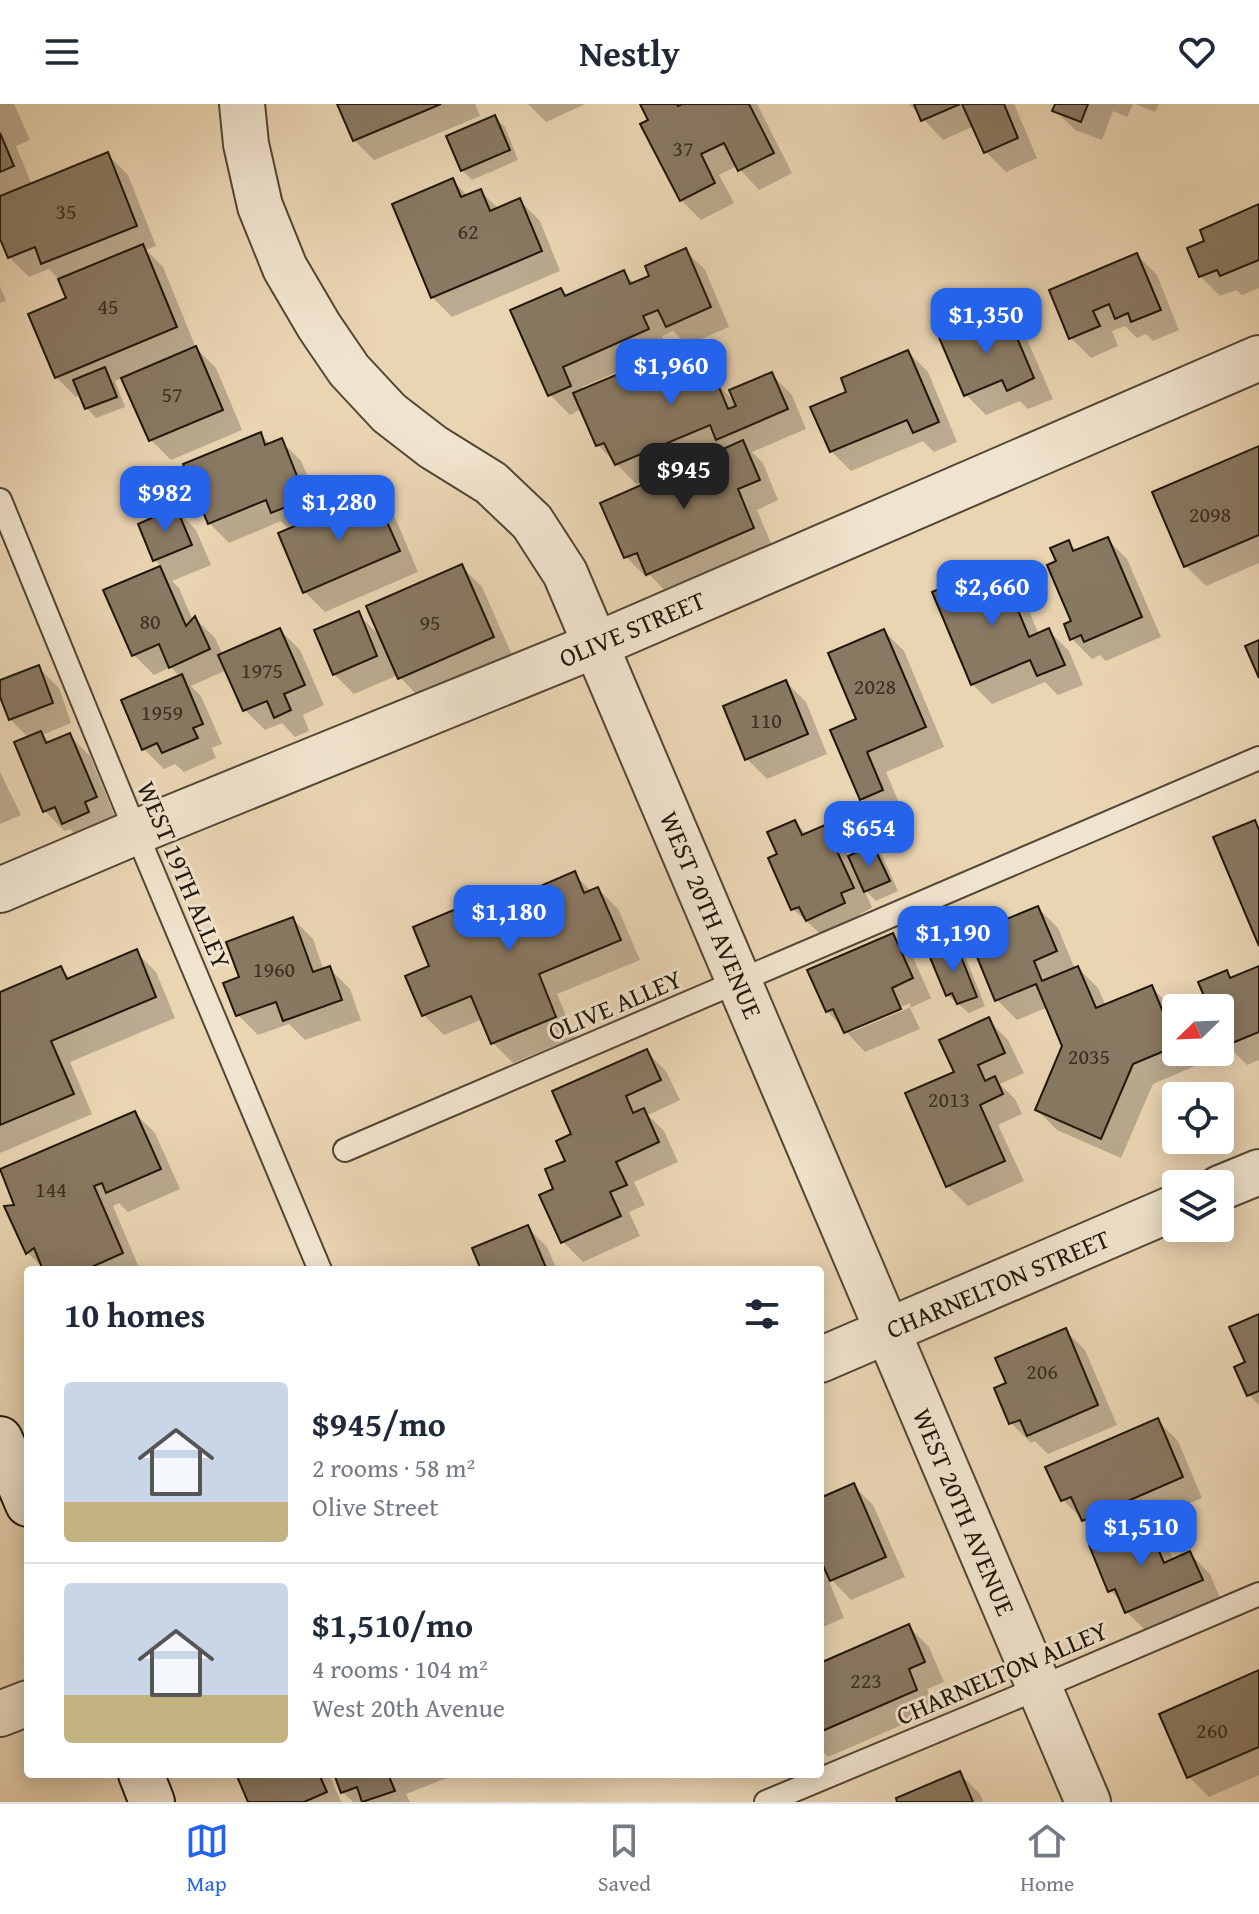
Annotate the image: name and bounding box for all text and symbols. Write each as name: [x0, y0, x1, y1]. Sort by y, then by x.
text: Nestly: [579, 26, 680, 79]
icon: menu: [40, 30, 84, 74]
icon: heart: [1175, 30, 1219, 74]
house number: 37: [672, 132, 694, 164]
house number: 35: [55, 195, 77, 227]
house number: 62: [457, 215, 479, 247]
pin: $1,350: [921, 288, 1051, 356]
house number: 45: [97, 290, 119, 322]
text: $1,350: [949, 294, 1023, 333]
pin: $1,960: [606, 339, 736, 407]
text: $1,960: [634, 345, 708, 384]
house number: 57: [161, 378, 183, 410]
pin: $945: [637, 443, 731, 511]
text: $945: [657, 449, 711, 488]
pin: $982: [118, 466, 212, 534]
text: $982: [138, 472, 192, 511]
pin: $1,280: [274, 475, 404, 543]
text: $1,280: [302, 481, 376, 520]
house number: 2098: [1189, 498, 1231, 530]
pin: $2,660: [927, 560, 1057, 628]
text: $2,660: [955, 566, 1029, 605]
street label: OLIVE STREET: [553, 580, 711, 677]
house number: 80: [139, 605, 161, 637]
house number: 95: [419, 606, 441, 638]
house number: 1975: [241, 654, 283, 686]
house number: 2028: [854, 670, 896, 702]
house number: 1959: [141, 696, 183, 728]
house number: 110: [750, 704, 782, 736]
street label: WEST 19TH ALLEY: [127, 775, 242, 975]
pin: $654: [822, 801, 916, 869]
street label: WEST 20TH AVENUE: [650, 805, 773, 1025]
text: $654: [842, 807, 896, 846]
pin: $1,180: [444, 885, 574, 953]
text: $1,180: [472, 891, 546, 930]
pin: $1,190: [888, 906, 1018, 974]
text: $1,190: [916, 912, 990, 951]
house number: 1960: [253, 953, 295, 985]
street label: OLIVE ALLEY: [542, 959, 688, 1050]
north arrow: [1162, 994, 1234, 1066]
map controls: [1162, 994, 1234, 1242]
house number: 2035: [1068, 1040, 1110, 1072]
button: locate: [1162, 1082, 1234, 1154]
house number: 2013: [928, 1083, 970, 1115]
button: layers: [1162, 1170, 1234, 1242]
house number: 144: [35, 1173, 67, 1205]
street label: CHARNELTON STREET: [880, 1219, 1116, 1348]
text: 10 homes: [64, 1290, 205, 1339]
icon: filters: [740, 1292, 784, 1336]
house number: 206: [1026, 1355, 1058, 1387]
text: $945/mo: [312, 1399, 446, 1448]
street label: WEST 20TH AVENUE: [903, 1402, 1026, 1622]
icon: home: [128, 1414, 224, 1510]
text: 2 rooms · 58 m²: [312, 1448, 475, 1487]
text: Olive Street: [312, 1487, 438, 1526]
pin: $1,510: [1076, 1500, 1206, 1568]
text: $1,510: [1104, 1506, 1178, 1545]
text: $1,510/mo: [312, 1600, 473, 1649]
street label: CHARNELTON ALLEY: [890, 1610, 1114, 1735]
icon: home: [128, 1615, 224, 1711]
text: 4 rooms · 104 m²: [312, 1649, 488, 1688]
house number: 223: [850, 1664, 882, 1696]
text: West 20th Avenue: [312, 1688, 505, 1727]
house number: 260: [1196, 1714, 1228, 1746]
tab: Map: [185, 1819, 229, 1899]
tab: Saved: [598, 1819, 651, 1899]
tab: Home: [1020, 1819, 1074, 1899]

